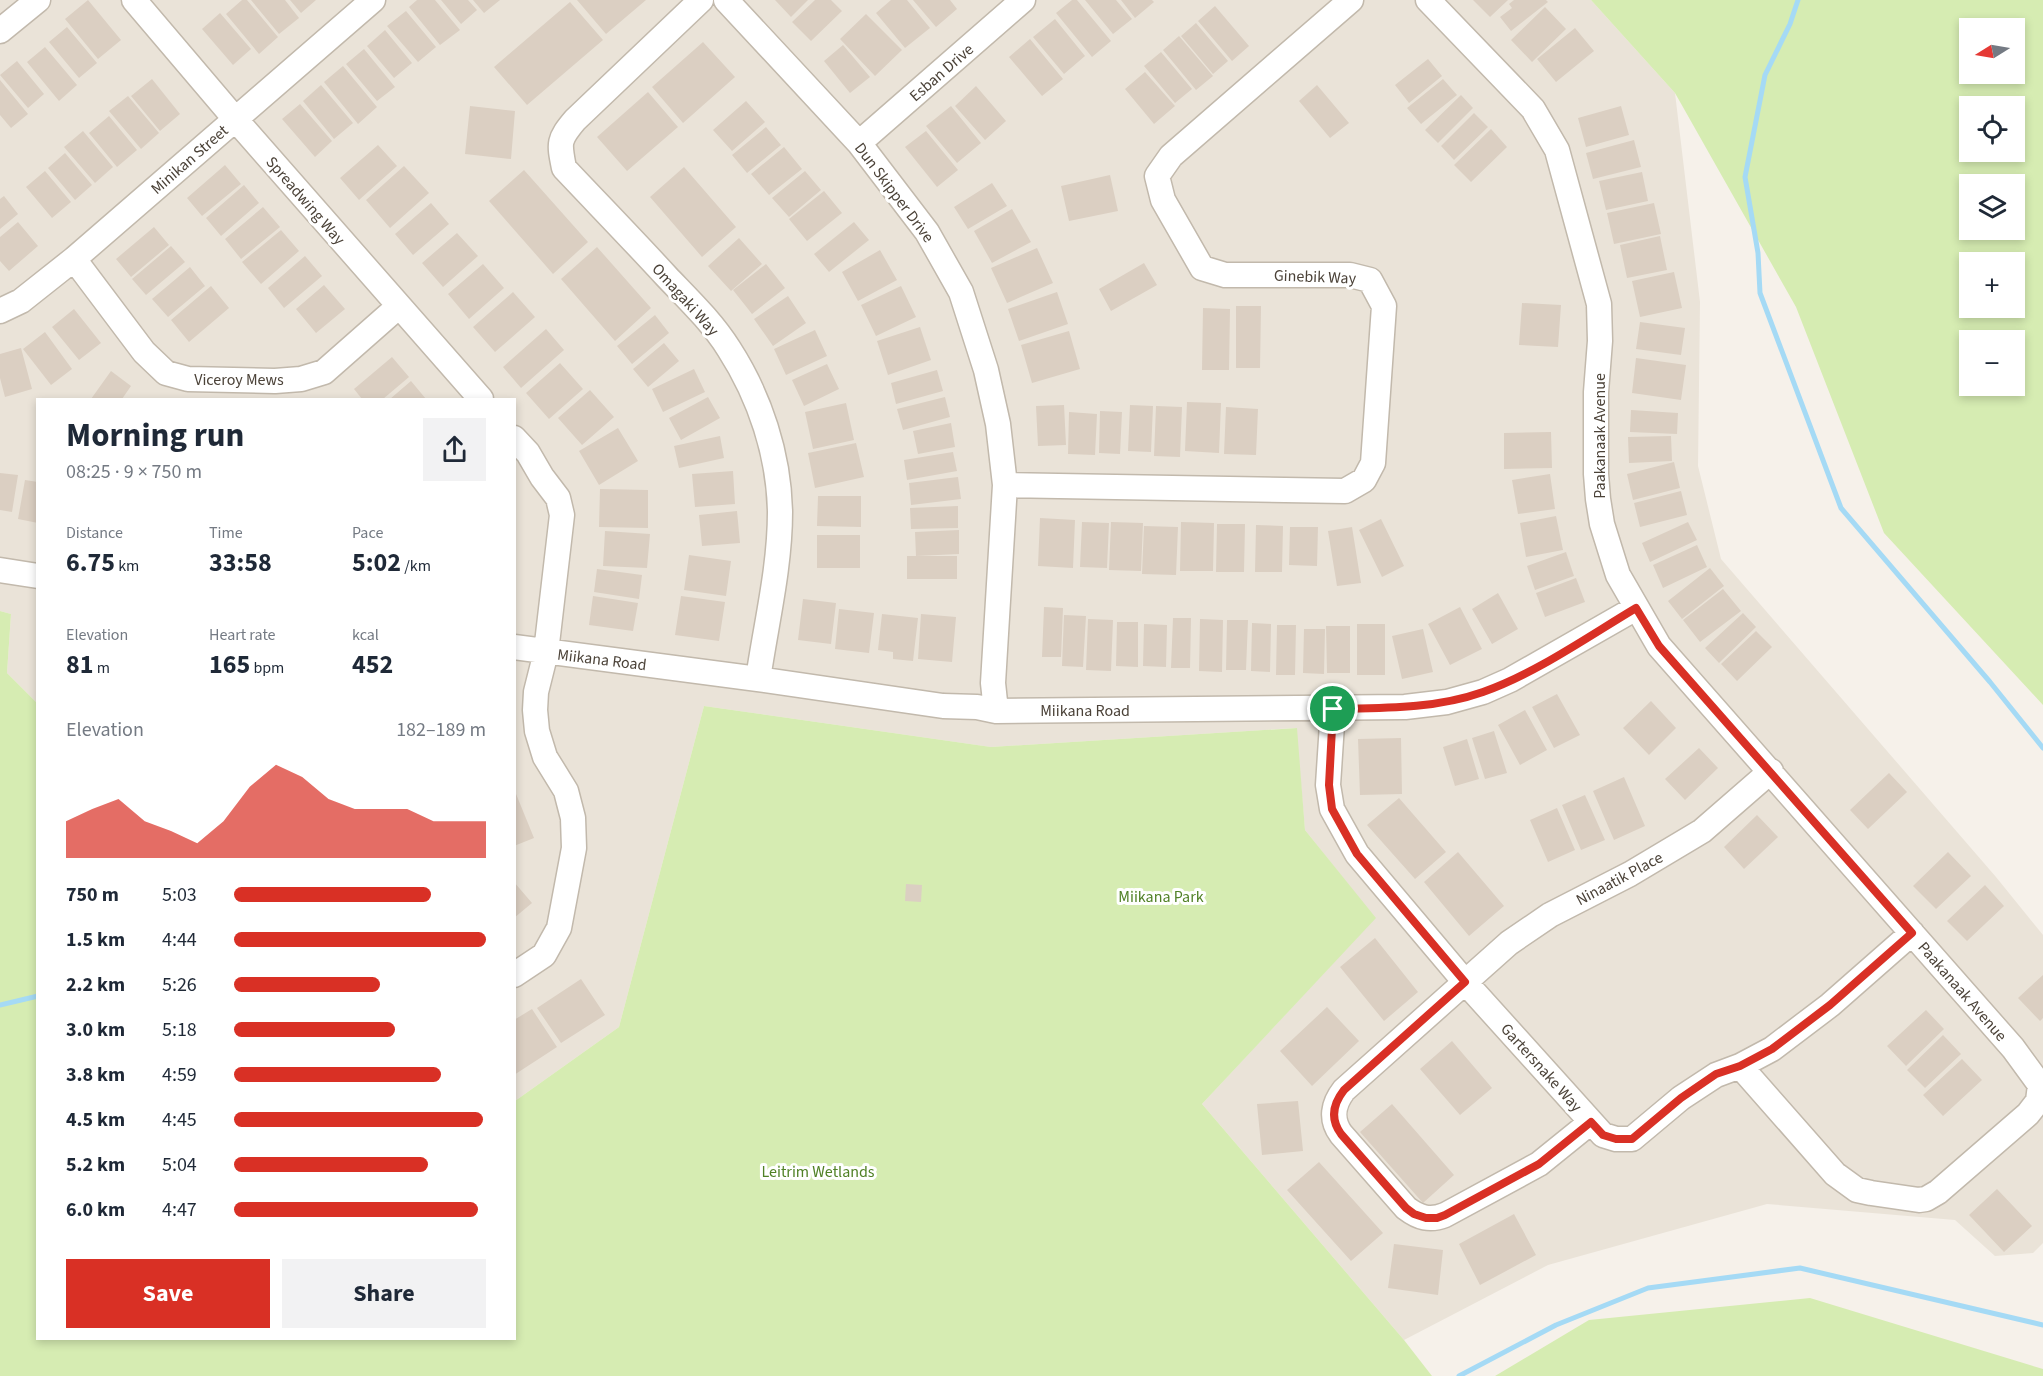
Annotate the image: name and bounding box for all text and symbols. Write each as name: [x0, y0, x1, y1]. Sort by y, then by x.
north arrow: [1959, 18, 2025, 84]
map controls: [1959, 18, 2025, 396]
street label: Esban Drive: [905, 39, 979, 107]
button: locate: [1959, 96, 2025, 162]
street label: Minikan Street: [146, 120, 234, 200]
street label: Dun Skipper Drive: [849, 138, 939, 247]
street label: Spreadwing Way: [261, 152, 350, 250]
button: layers: [1959, 174, 2025, 240]
button: +: [1959, 252, 2025, 318]
street label: Omagaki Way: [647, 259, 724, 341]
street label: Ginebik Way: [1273, 265, 1357, 289]
button: −: [1959, 330, 2025, 396]
street label: Viceroy Mews: [194, 369, 284, 391]
street label: Paakanaak Avenue: [1589, 373, 1611, 499]
text: Morning run: [66, 412, 244, 459]
button: share: [423, 418, 486, 481]
text: 08:25 · 9 × 750 m: [66, 458, 202, 486]
text: Distance: [66, 522, 123, 544]
text: Time: [209, 522, 243, 544]
text: Pace: [352, 522, 383, 544]
text: 6.75: [66, 544, 115, 581]
text: 33:58: [209, 544, 272, 581]
text: 5:02: [352, 544, 401, 581]
text: km: [115, 555, 139, 577]
text: /km: [401, 555, 431, 577]
text: Elevation: [66, 624, 128, 646]
text: Heart rate: [209, 624, 276, 646]
text: kcal: [352, 624, 379, 646]
street label: Miikana Road: [556, 644, 648, 676]
text: 81: [66, 646, 93, 683]
text: 165: [209, 646, 250, 683]
text: 452: [352, 646, 393, 683]
text: m: [93, 657, 110, 679]
text: bpm: [250, 657, 284, 679]
pin: [1307, 683, 1358, 734]
icon: arrive: [1316, 692, 1349, 725]
street label: Miikana Road: [1040, 700, 1130, 722]
text: Elevation: [66, 716, 144, 744]
text: 182–189 m: [396, 716, 486, 744]
street label: Ninaatik Place: [1572, 847, 1667, 911]
text: 750 m: [66, 881, 119, 909]
text: 5:03: [162, 881, 197, 909]
park label: Miikana Park: [1118, 886, 1204, 908]
text: 1.5 km: [66, 926, 125, 954]
text: 4:44: [162, 926, 197, 954]
street label: Paakanaak Avenue: [1913, 937, 2012, 1046]
text: 2.2 km: [66, 971, 125, 999]
text: 5:26: [162, 971, 197, 999]
text: 3.0 km: [66, 1016, 125, 1044]
text: 5:18: [162, 1016, 197, 1044]
street label: Gartersnake Way: [1496, 1019, 1587, 1117]
text: 3.8 km: [66, 1061, 125, 1089]
text: 4:59: [162, 1061, 197, 1089]
text: 4.5 km: [66, 1106, 125, 1134]
text: 4:45: [162, 1106, 197, 1134]
text: 5.2 km: [66, 1151, 125, 1179]
text: 5:04: [162, 1151, 197, 1179]
park label: Leitrim Wetlands: [761, 1161, 875, 1183]
text: 6.0 km: [66, 1196, 125, 1224]
text: 4:47: [162, 1196, 197, 1224]
button: Save: [66, 1259, 270, 1328]
button: Share: [282, 1259, 486, 1328]

